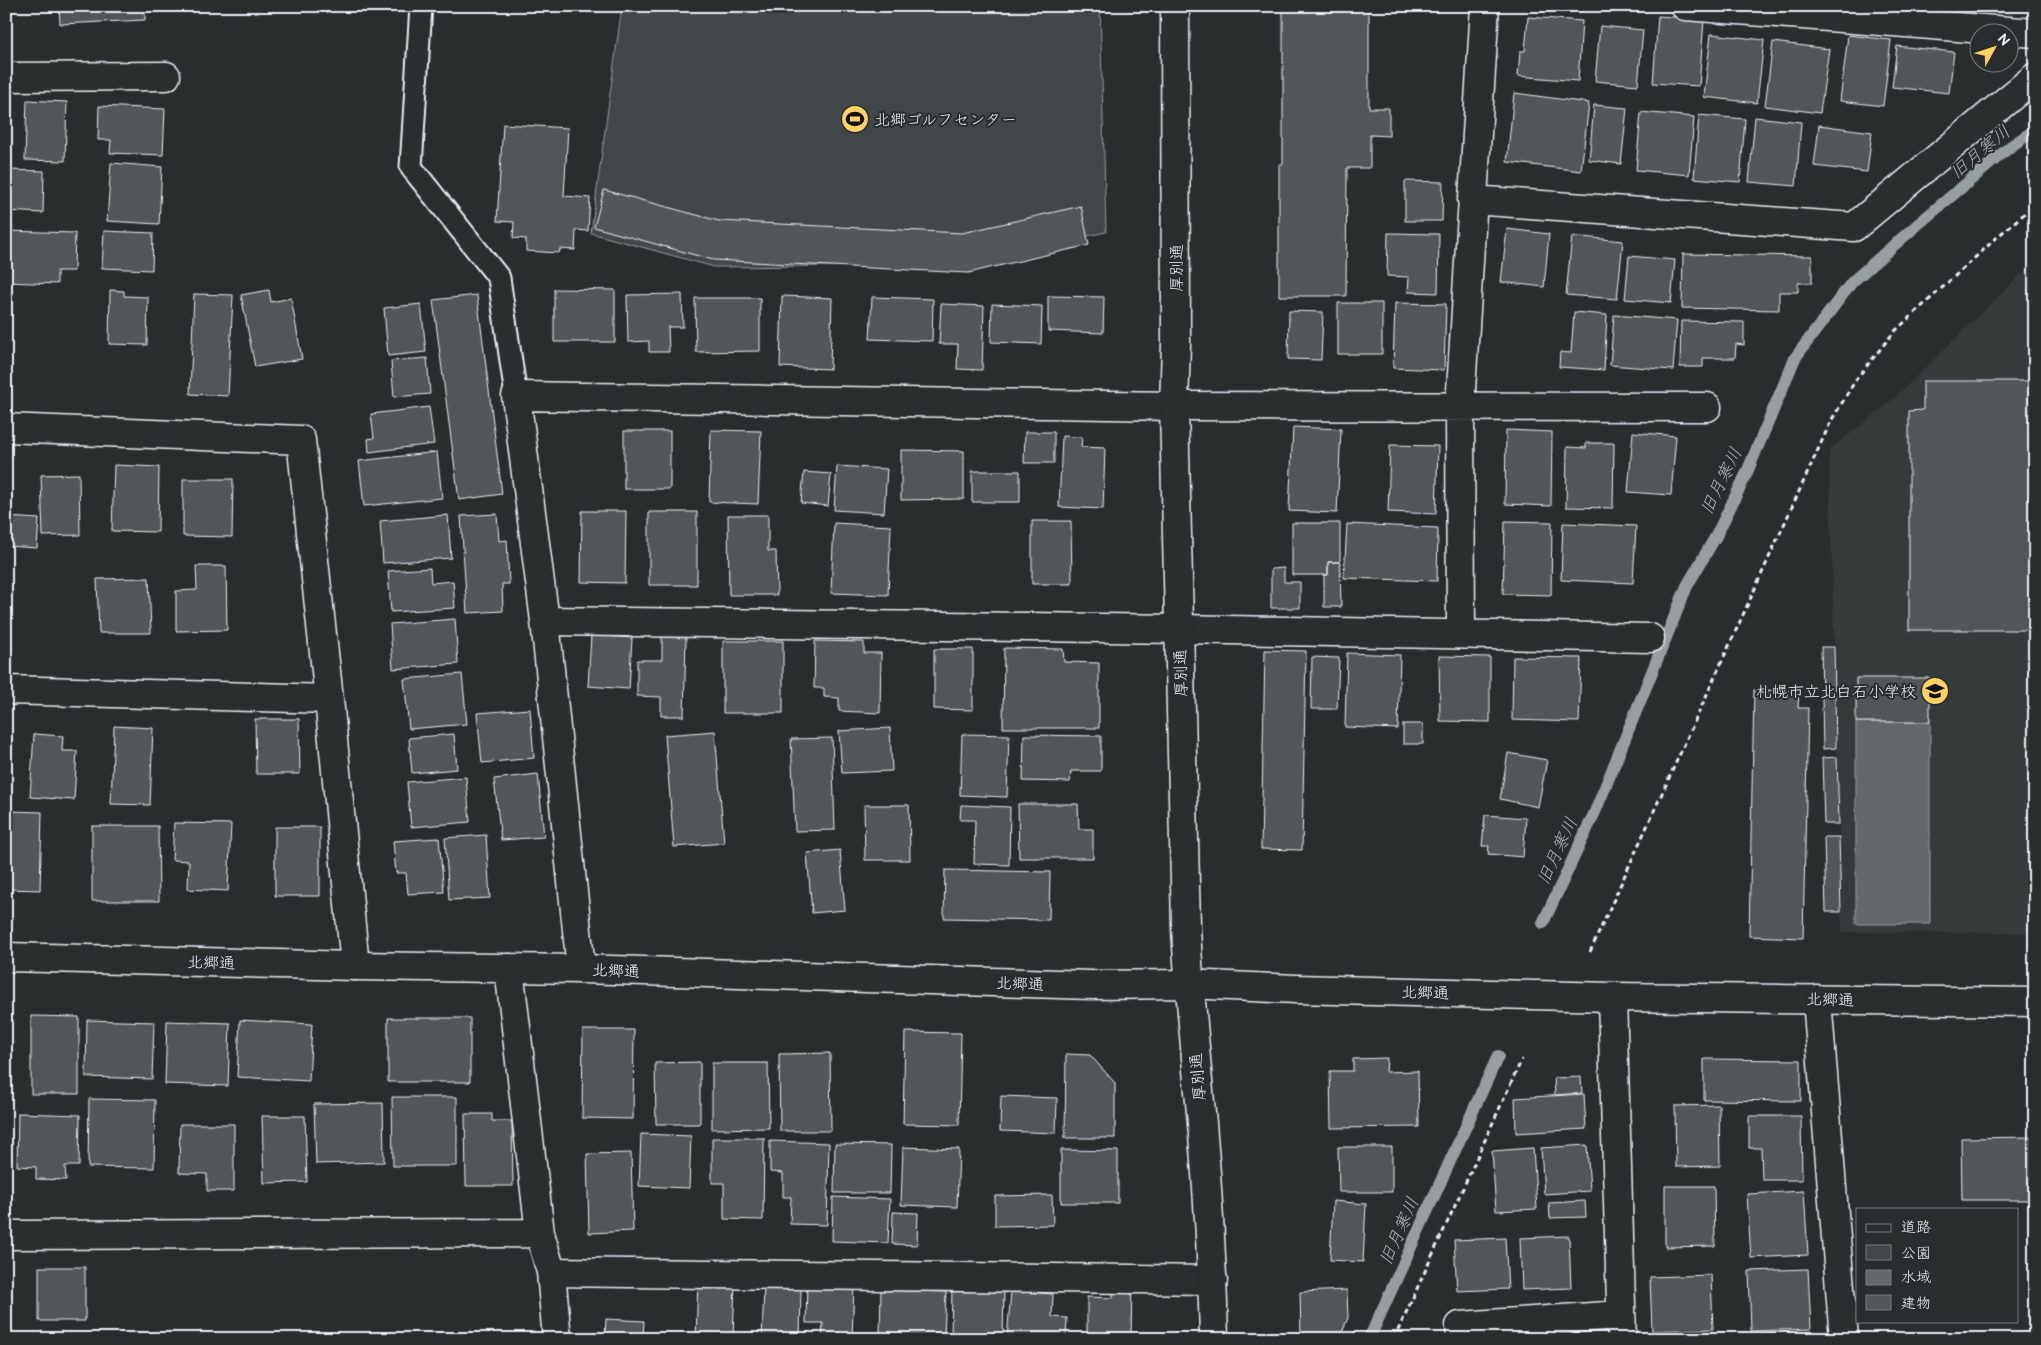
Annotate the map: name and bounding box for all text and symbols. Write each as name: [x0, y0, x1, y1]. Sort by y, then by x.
north arrow: [1968, 22, 2018, 72]
text: N: [1994, 30, 2013, 49]
sports icon: 北郷ゴルフセンター: [840, 104, 870, 134]
place label: 北郷ゴルフセンター: [874, 111, 1017, 130]
water label: 旧月寒川: [1946, 121, 2015, 184]
street label: 厚別通: [1168, 244, 1187, 292]
water label: 旧月寒川: [1696, 444, 1747, 518]
street label: 厚別通: [1172, 649, 1191, 697]
school or university icon: 札幌市立北白石小学校: [1920, 676, 1950, 706]
place label: 札幌市立北白石小学校: [1756, 683, 1916, 702]
water label: 旧月寒川: [1533, 814, 1582, 888]
street label: 北郷通: [187, 954, 235, 973]
street label: 北郷通: [592, 961, 640, 982]
street label: 北郷通: [996, 974, 1044, 995]
street label: 北郷通: [1401, 984, 1449, 1003]
street label: 北郷通: [1806, 991, 1854, 1010]
street label: 厚別通: [1187, 1052, 1210, 1102]
water label: 旧月寒川: [1375, 1194, 1424, 1268]
legend: [1856, 1208, 2018, 1322]
text: 道路: [1901, 1218, 1931, 1237]
text: 公園: [1901, 1244, 1931, 1263]
text: 水域: [1901, 1268, 1931, 1287]
text: 建物: [1901, 1294, 1931, 1313]

